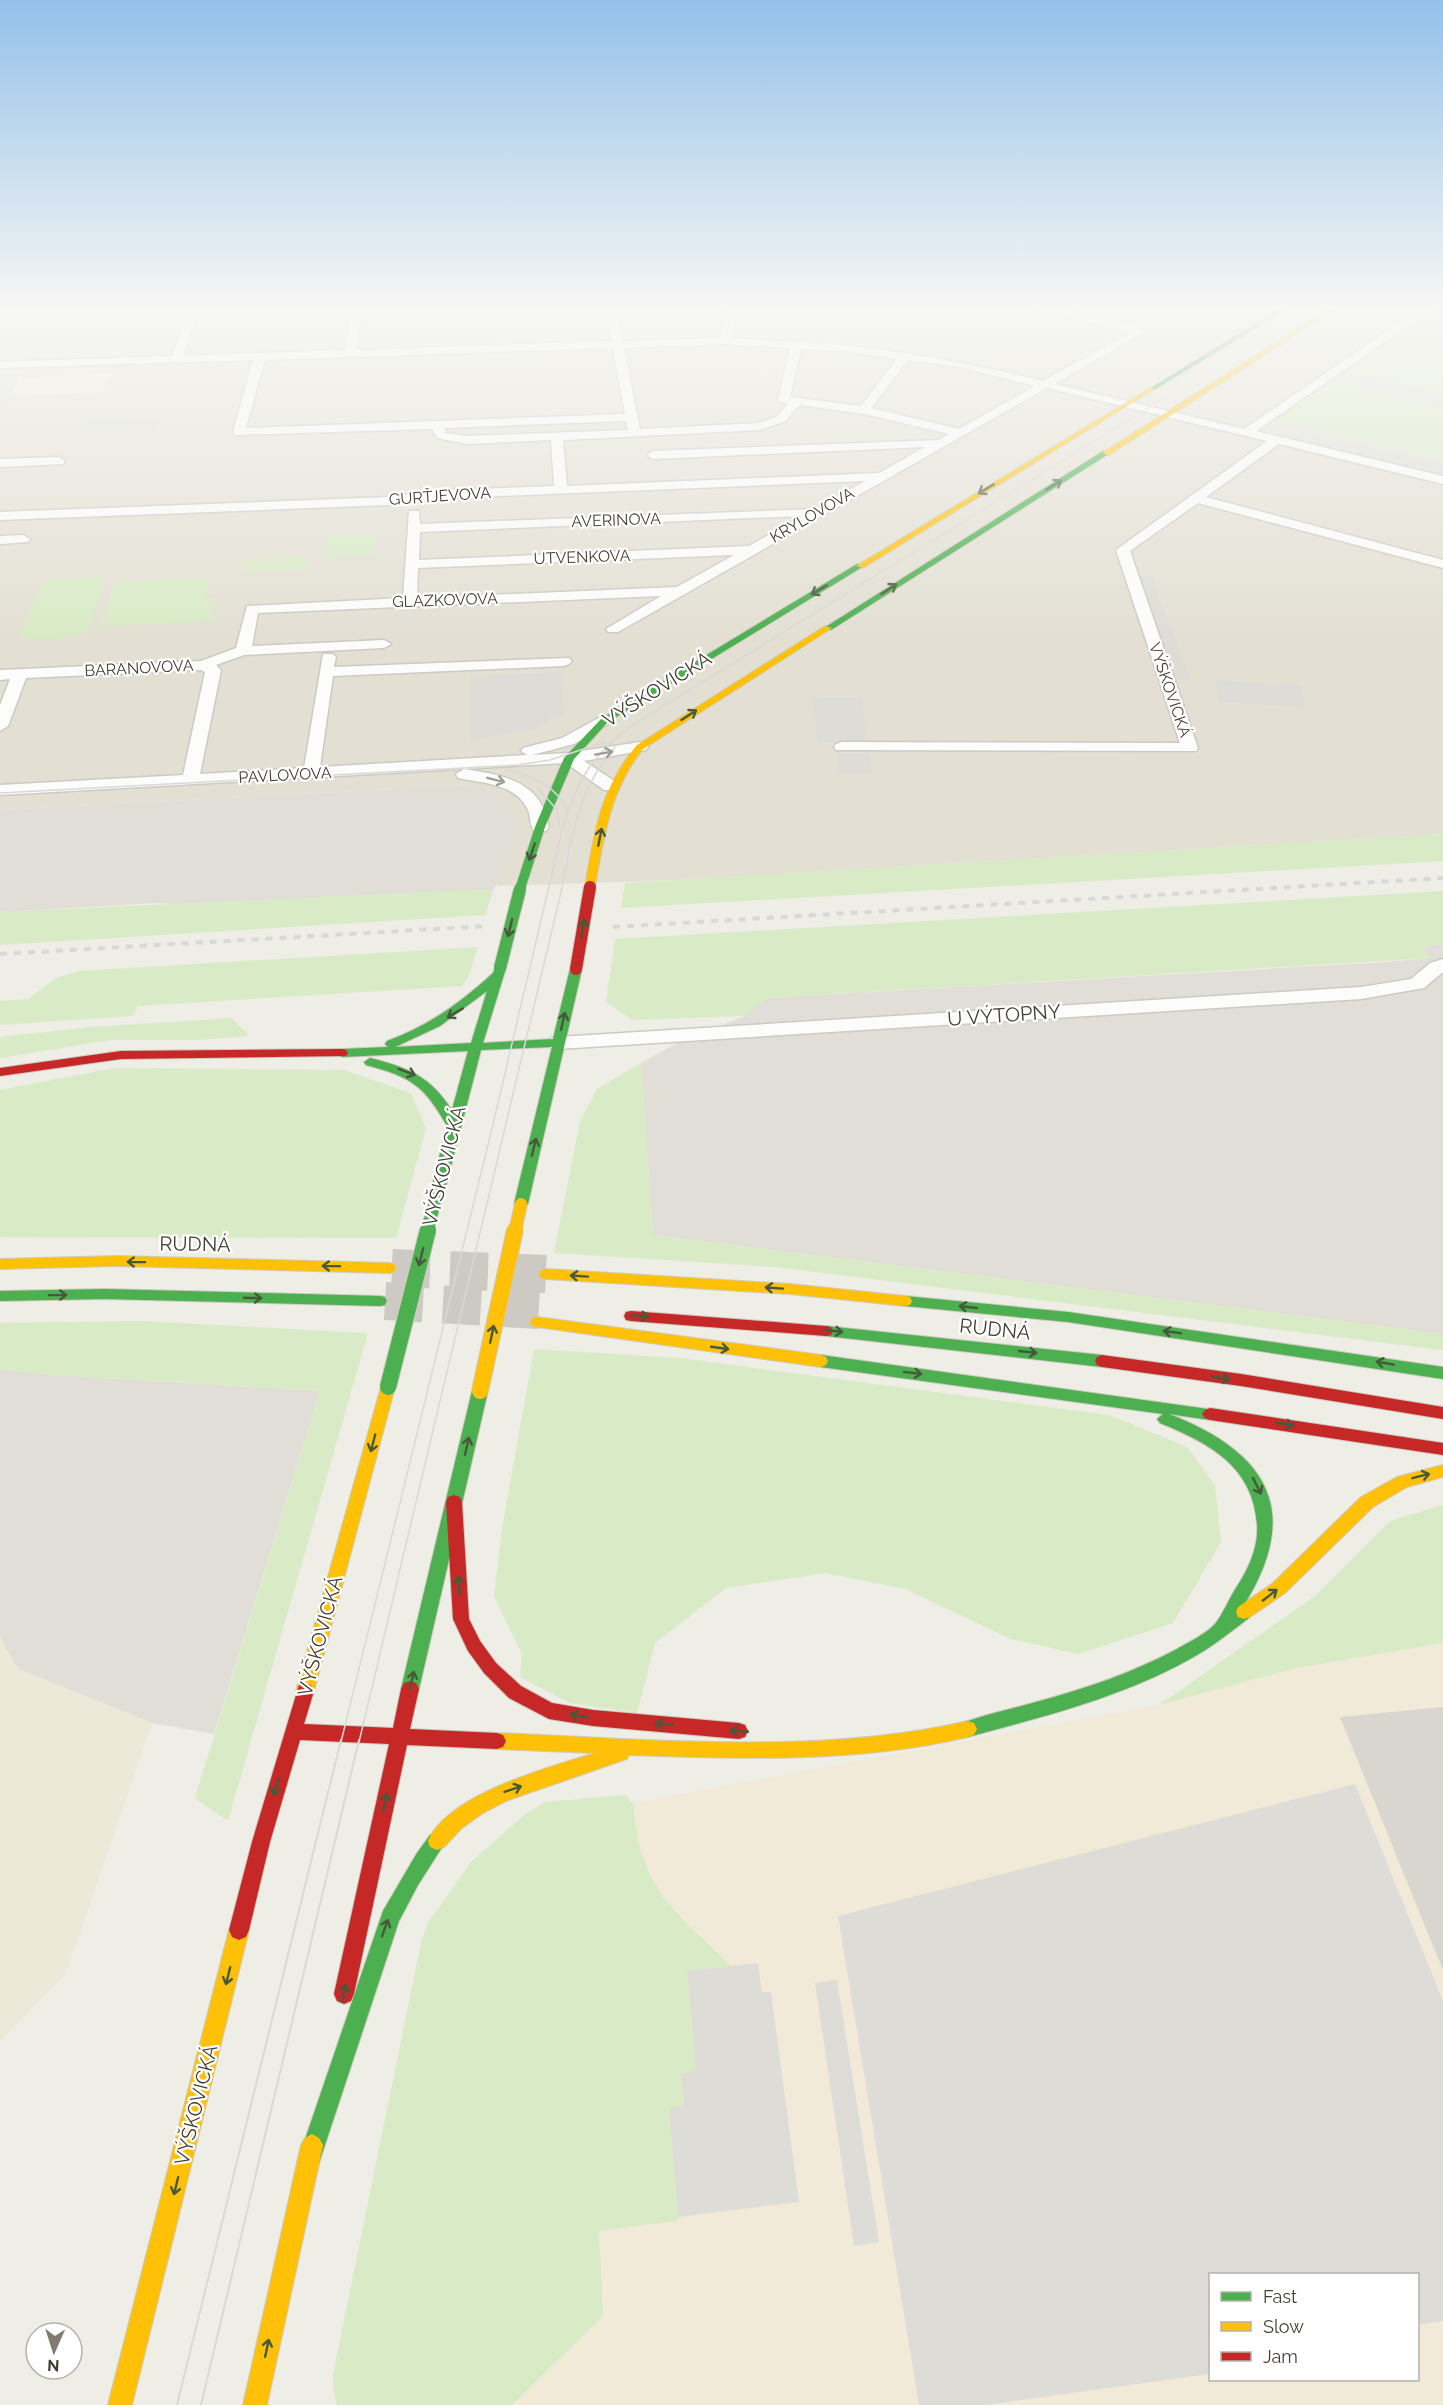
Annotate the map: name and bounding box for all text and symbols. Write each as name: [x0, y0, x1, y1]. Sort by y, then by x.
one-way arrow: [1045, 478, 1062, 490]
street label: GURŤJEVOVA: [388, 482, 492, 509]
street label: KRYLOVOVA: [767, 483, 858, 547]
one-way arrow: [978, 483, 995, 495]
street label: AVERINOVA: [571, 509, 661, 531]
street label: UTVENKOVA: [533, 546, 631, 568]
one-way arrow: [880, 583, 897, 595]
one-way arrow: [811, 584, 828, 596]
street label: GLAZKOVOVA: [392, 589, 498, 611]
street label: VÝŠKOVICKÁ: [1145, 640, 1196, 740]
street label: VÝŠKOVICKÁ: [598, 645, 716, 732]
street label: BARANOVOVA: [84, 656, 194, 680]
one-way arrow: [680, 709, 697, 722]
one-way arrow: [594, 747, 614, 758]
street label: PAVLOVOVA: [238, 763, 332, 787]
one-way arrow: [486, 774, 505, 786]
one-way arrow: [595, 827, 606, 847]
one-way arrow: [525, 842, 536, 861]
one-way arrow: [503, 918, 515, 937]
one-way arrow: [578, 918, 589, 938]
street label: U VÝTOPNY: [946, 999, 1062, 1031]
one-way arrow: [447, 1008, 464, 1020]
one-way arrow: [558, 1012, 570, 1031]
one-way arrow: [398, 1067, 416, 1078]
street label: VÝŠKOVICKÁ: [416, 1103, 471, 1229]
one-way arrow: [529, 1138, 541, 1157]
street label: RUDNÁ: [159, 1231, 231, 1257]
one-way arrow: [414, 1248, 426, 1267]
one-way arrow: [126, 1256, 146, 1267]
one-way arrow: [321, 1261, 341, 1272]
one-way arrow: [570, 1270, 590, 1281]
one-way arrow: [764, 1282, 784, 1293]
one-way arrow: [48, 1289, 68, 1301]
one-way arrow: [243, 1292, 263, 1304]
one-way arrow: [958, 1301, 978, 1312]
one-way arrow: [629, 1311, 649, 1322]
street label: RUDNÁ: [958, 1313, 1032, 1345]
one-way arrow: [487, 1325, 499, 1344]
one-way arrow: [824, 1326, 844, 1337]
one-way arrow: [1162, 1326, 1182, 1337]
one-way arrow: [710, 1343, 729, 1354]
one-way arrow: [1018, 1347, 1037, 1358]
one-way arrow: [1376, 1357, 1396, 1368]
one-way arrow: [903, 1368, 923, 1379]
one-way arrow: [1211, 1373, 1231, 1384]
one-way arrow: [1274, 1418, 1294, 1429]
one-way arrow: [367, 1434, 378, 1453]
one-way arrow: [462, 1437, 473, 1457]
one-way arrow: [1411, 1469, 1430, 1481]
one-way arrow: [1252, 1477, 1264, 1495]
street label: VÝŠKOVICKÁ: [291, 1573, 348, 1699]
one-way arrow: [454, 1575, 465, 1595]
one-way arrow: [1262, 1589, 1278, 1602]
one-way arrow: [407, 1671, 419, 1690]
one-way arrow: [569, 1710, 589, 1721]
one-way arrow: [654, 1719, 674, 1730]
one-way arrow: [730, 1725, 750, 1736]
one-way arrow: [270, 1777, 281, 1796]
one-way arrow: [503, 1782, 522, 1793]
one-way arrow: [379, 1793, 391, 1812]
one-way arrow: [381, 1919, 392, 1937]
one-way arrow: [221, 1966, 233, 1985]
one-way arrow: [339, 1984, 350, 2003]
street label: VÝŠKOVICKÁ: [168, 2042, 223, 2168]
one-way arrow: [169, 2176, 181, 2195]
legend: [1209, 2273, 1419, 2381]
text: Fast: [1263, 2286, 1297, 2307]
text: Slow: [1263, 2316, 1304, 2337]
north arrow: [24, 2321, 84, 2381]
one-way arrow: [262, 2339, 273, 2358]
text: Jam: [1263, 2346, 1298, 2367]
text: N: [47, 2356, 60, 2375]

